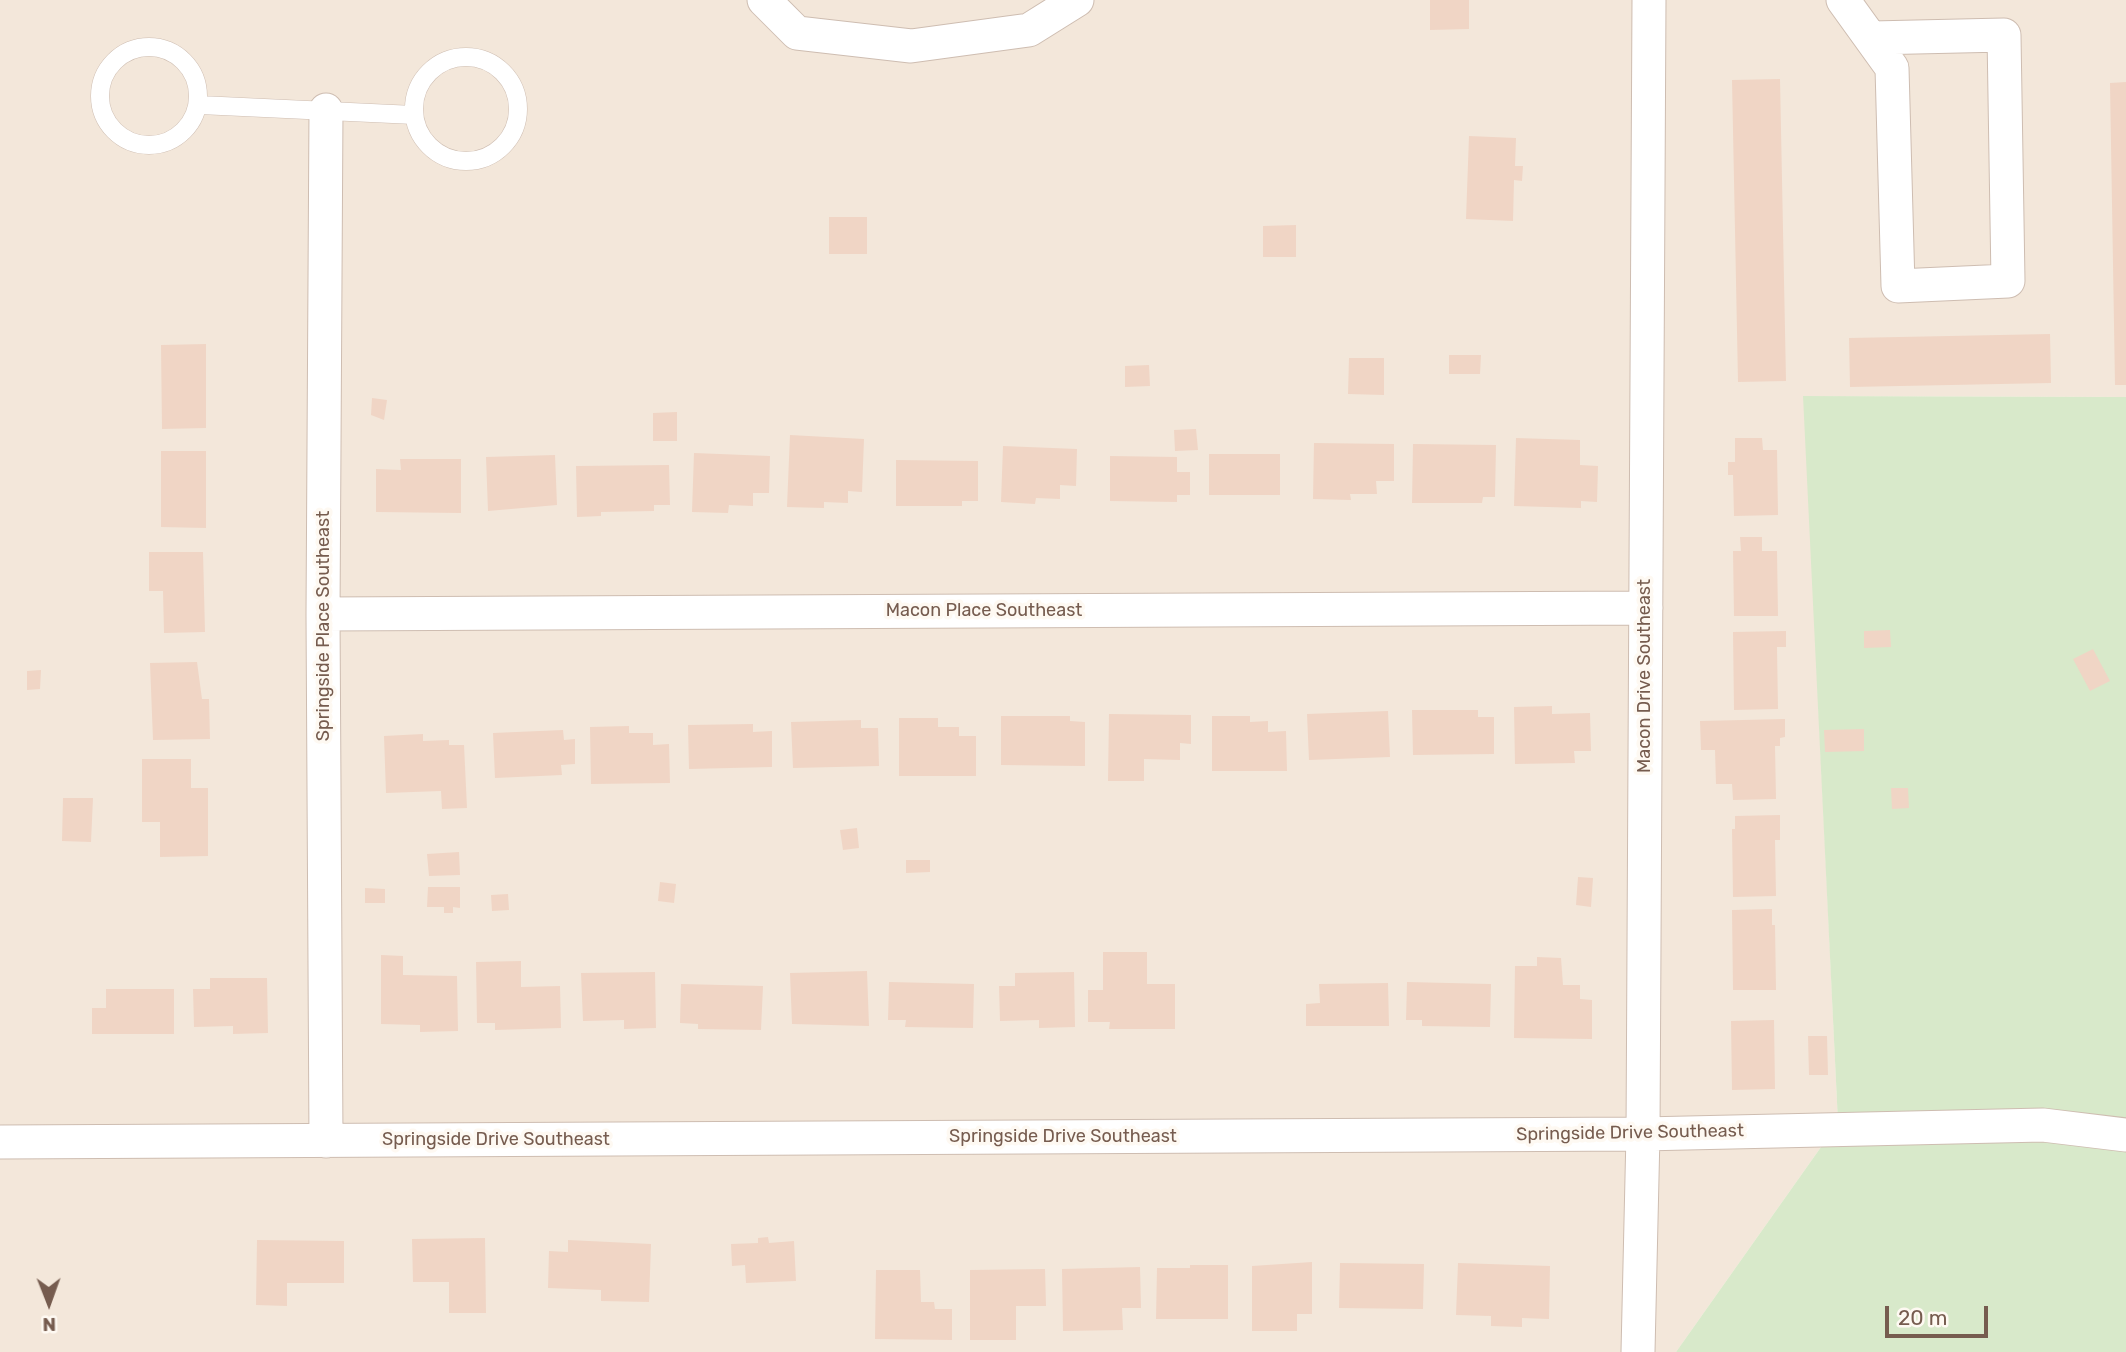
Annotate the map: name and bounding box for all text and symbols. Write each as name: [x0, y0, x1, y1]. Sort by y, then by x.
street label: Springside Place Southeast: [313, 511, 335, 741]
street label: Macon Drive Southeast: [1634, 579, 1656, 773]
street label: Macon Place Southeast: [886, 600, 1082, 622]
street label: Springside Drive Southeast: [1516, 1120, 1744, 1146]
street label: Springside Drive Southeast: [949, 1126, 1177, 1148]
street label: Springside Drive Southeast: [382, 1129, 610, 1151]
north arrow: [14, 1268, 84, 1338]
scale bar: [1888, 1292, 1991, 1336]
text: 20 m: [1898, 1305, 1947, 1330]
text: N: [42, 1313, 56, 1336]

